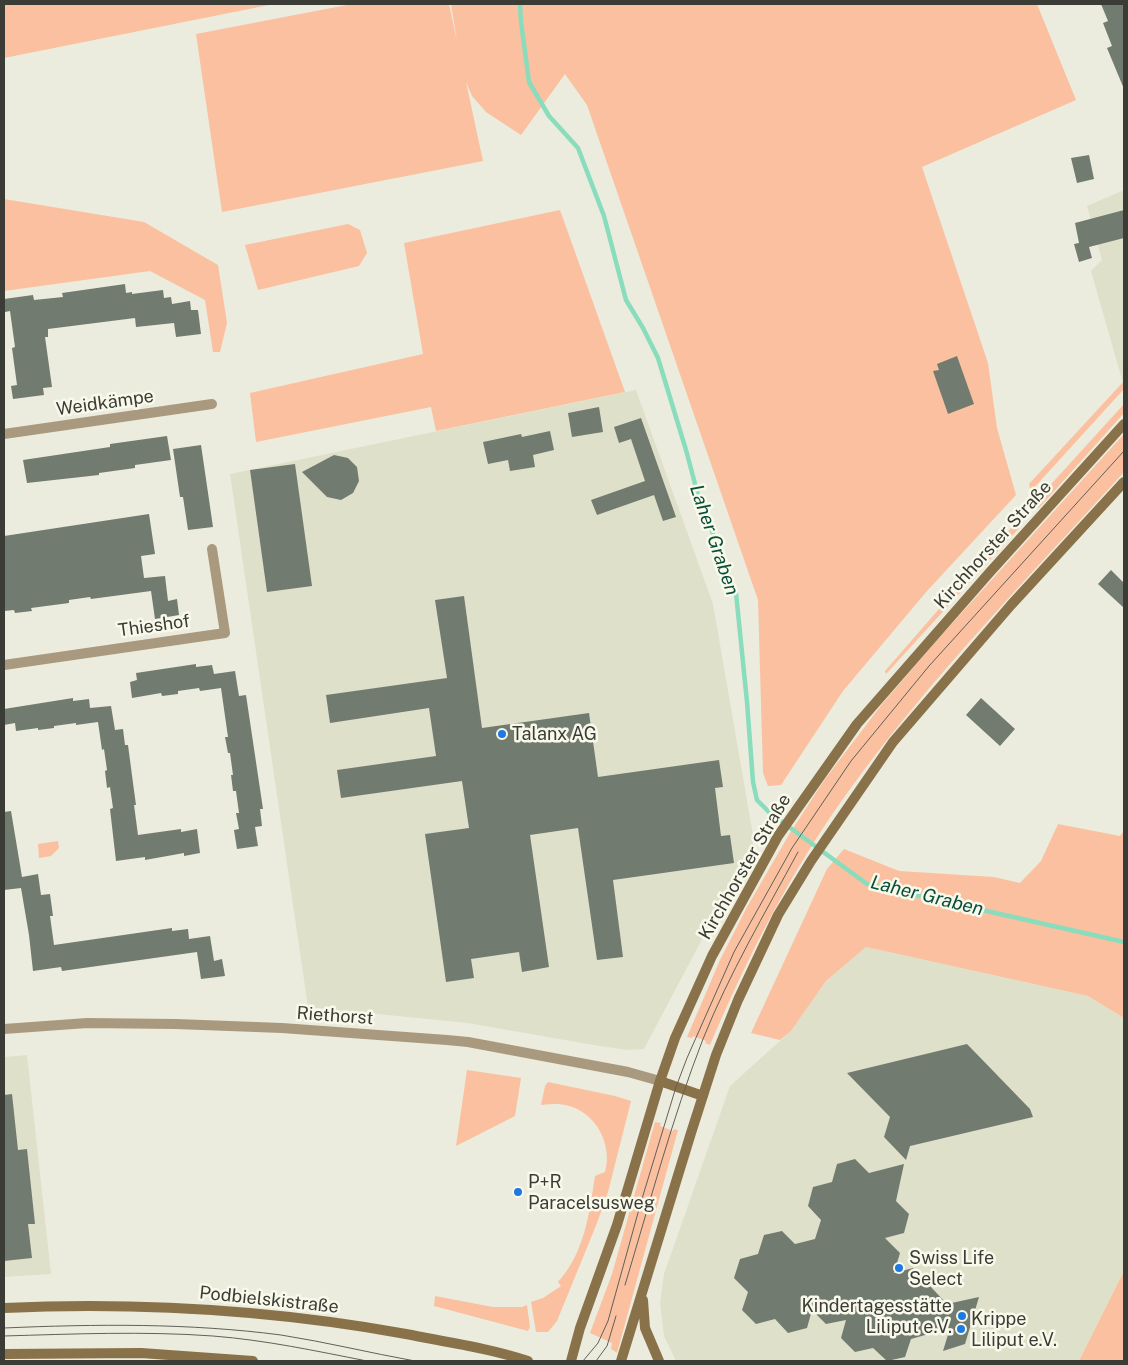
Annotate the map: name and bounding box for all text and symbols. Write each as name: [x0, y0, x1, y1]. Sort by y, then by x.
street label: Weidkämpe: [55, 385, 155, 421]
street label: Kirchhorster Straße: [930, 477, 1056, 613]
water label: Laher Graben: [684, 482, 744, 598]
street label: Thieshof: [117, 610, 191, 642]
place label: Talanx AG: [512, 723, 597, 745]
marker: Talanx AG: [496, 728, 508, 740]
street label: Kirchhorster Straße: [694, 790, 796, 944]
water label: Laher Graben: [868, 871, 986, 921]
street label: Riethorst: [296, 1003, 374, 1029]
place label: P+R Paracelsusweg: [528, 1171, 655, 1214]
marker: P+R Paracelsusweg: [512, 1186, 524, 1198]
place label: Swiss Life Select: [909, 1247, 994, 1290]
marker: Swiss Life Select: [893, 1262, 905, 1274]
street label: Podbielskistraße: [198, 1282, 340, 1318]
place label: Kindertagesstätte Liliput e.V.: [802, 1295, 952, 1338]
place label: Krippe Liliput e.V.: [971, 1308, 1057, 1350]
marker: Kindertagesstätte Liliput e.V.: [956, 1310, 968, 1322]
marker: Krippe Liliput e.V.: [955, 1323, 967, 1335]

